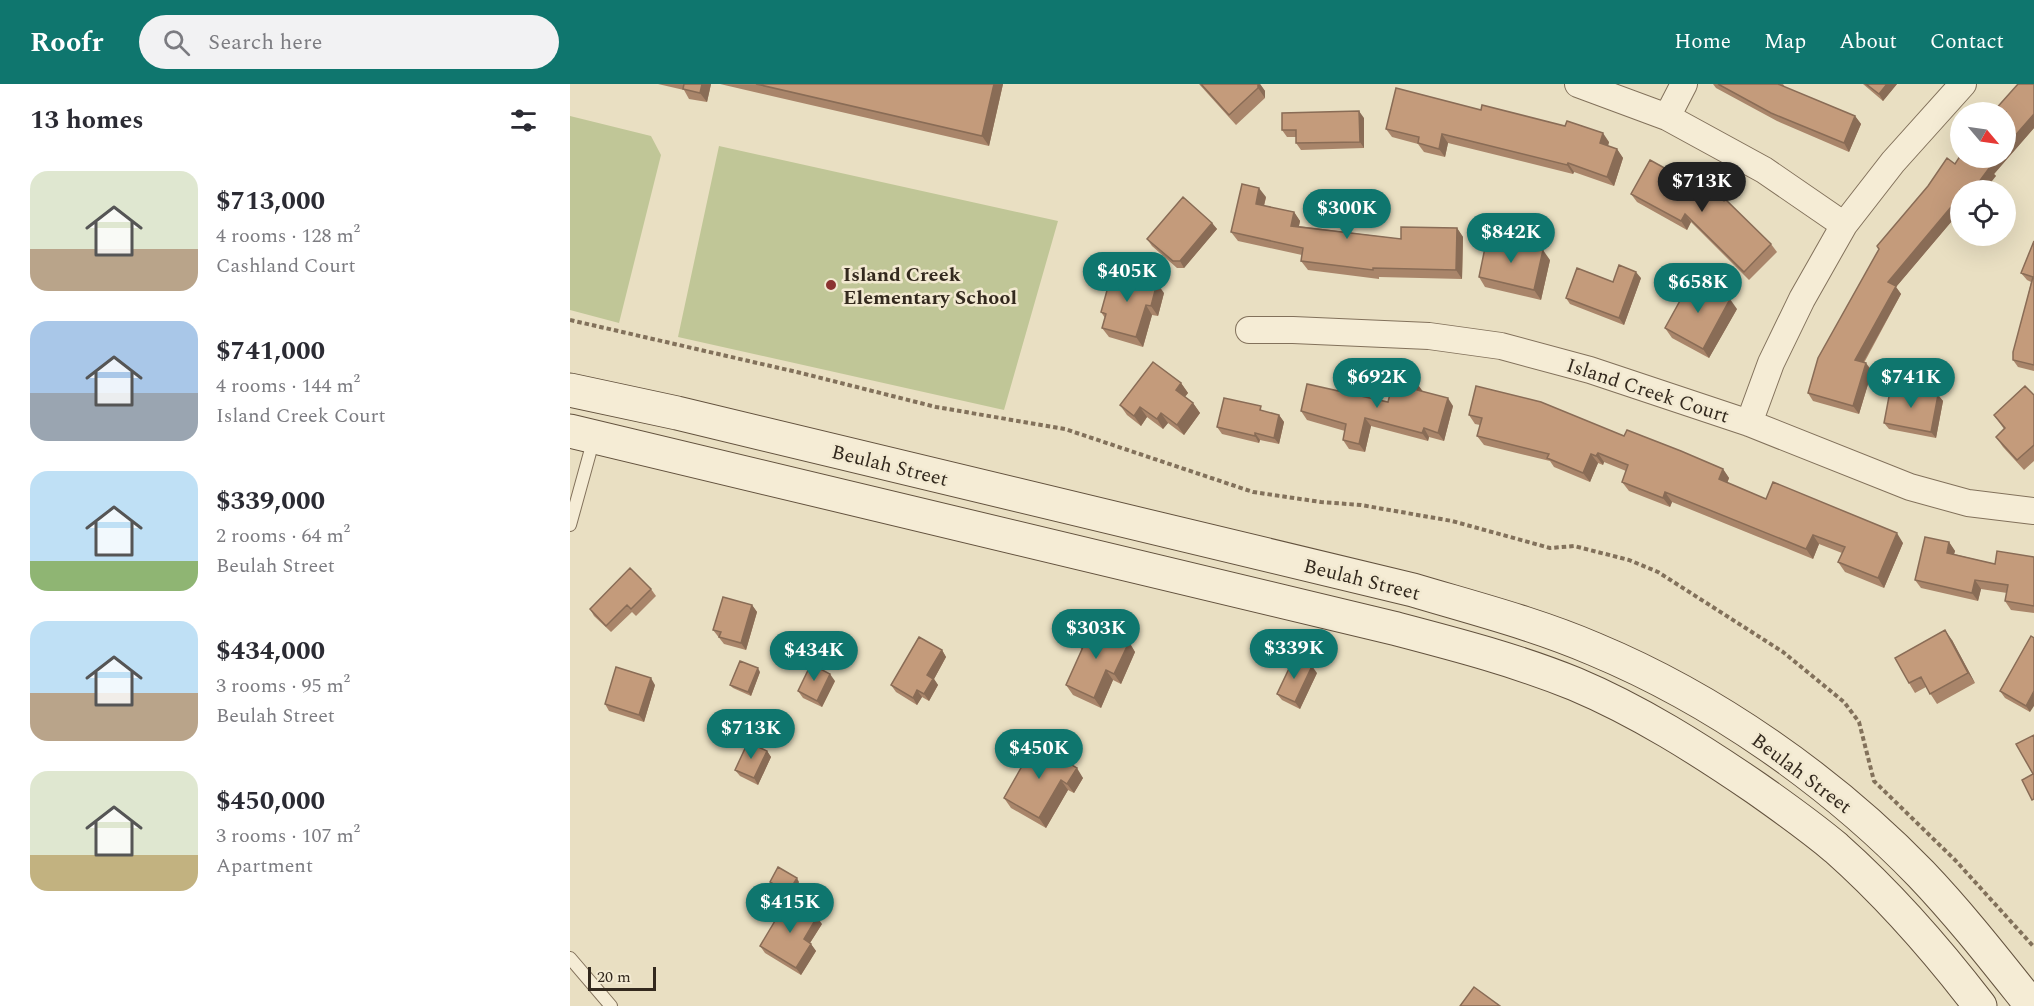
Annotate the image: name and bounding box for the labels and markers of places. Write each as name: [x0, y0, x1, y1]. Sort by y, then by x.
pin: $713K: [1660, 162, 1744, 213]
pin: $300K: [1305, 189, 1389, 240]
pin: $842K: [1469, 213, 1553, 264]
pin: $405K: [1085, 252, 1169, 303]
place label: Island Creek Elementary School: [843, 260, 1017, 313]
pin: $658K: [1656, 263, 1740, 314]
marker: Island Creek Elementary School: [824, 278, 838, 292]
pin: $692K: [1335, 358, 1419, 409]
pin: $741K: [1869, 358, 1953, 409]
pin: $303K: [1054, 609, 1138, 660]
pin: $339K: [1252, 629, 1336, 680]
pin: $434K: [772, 631, 856, 682]
pin: $713K: [709, 709, 793, 760]
pin: $450K: [997, 729, 1081, 780]
pin: $415K: [748, 883, 832, 934]

